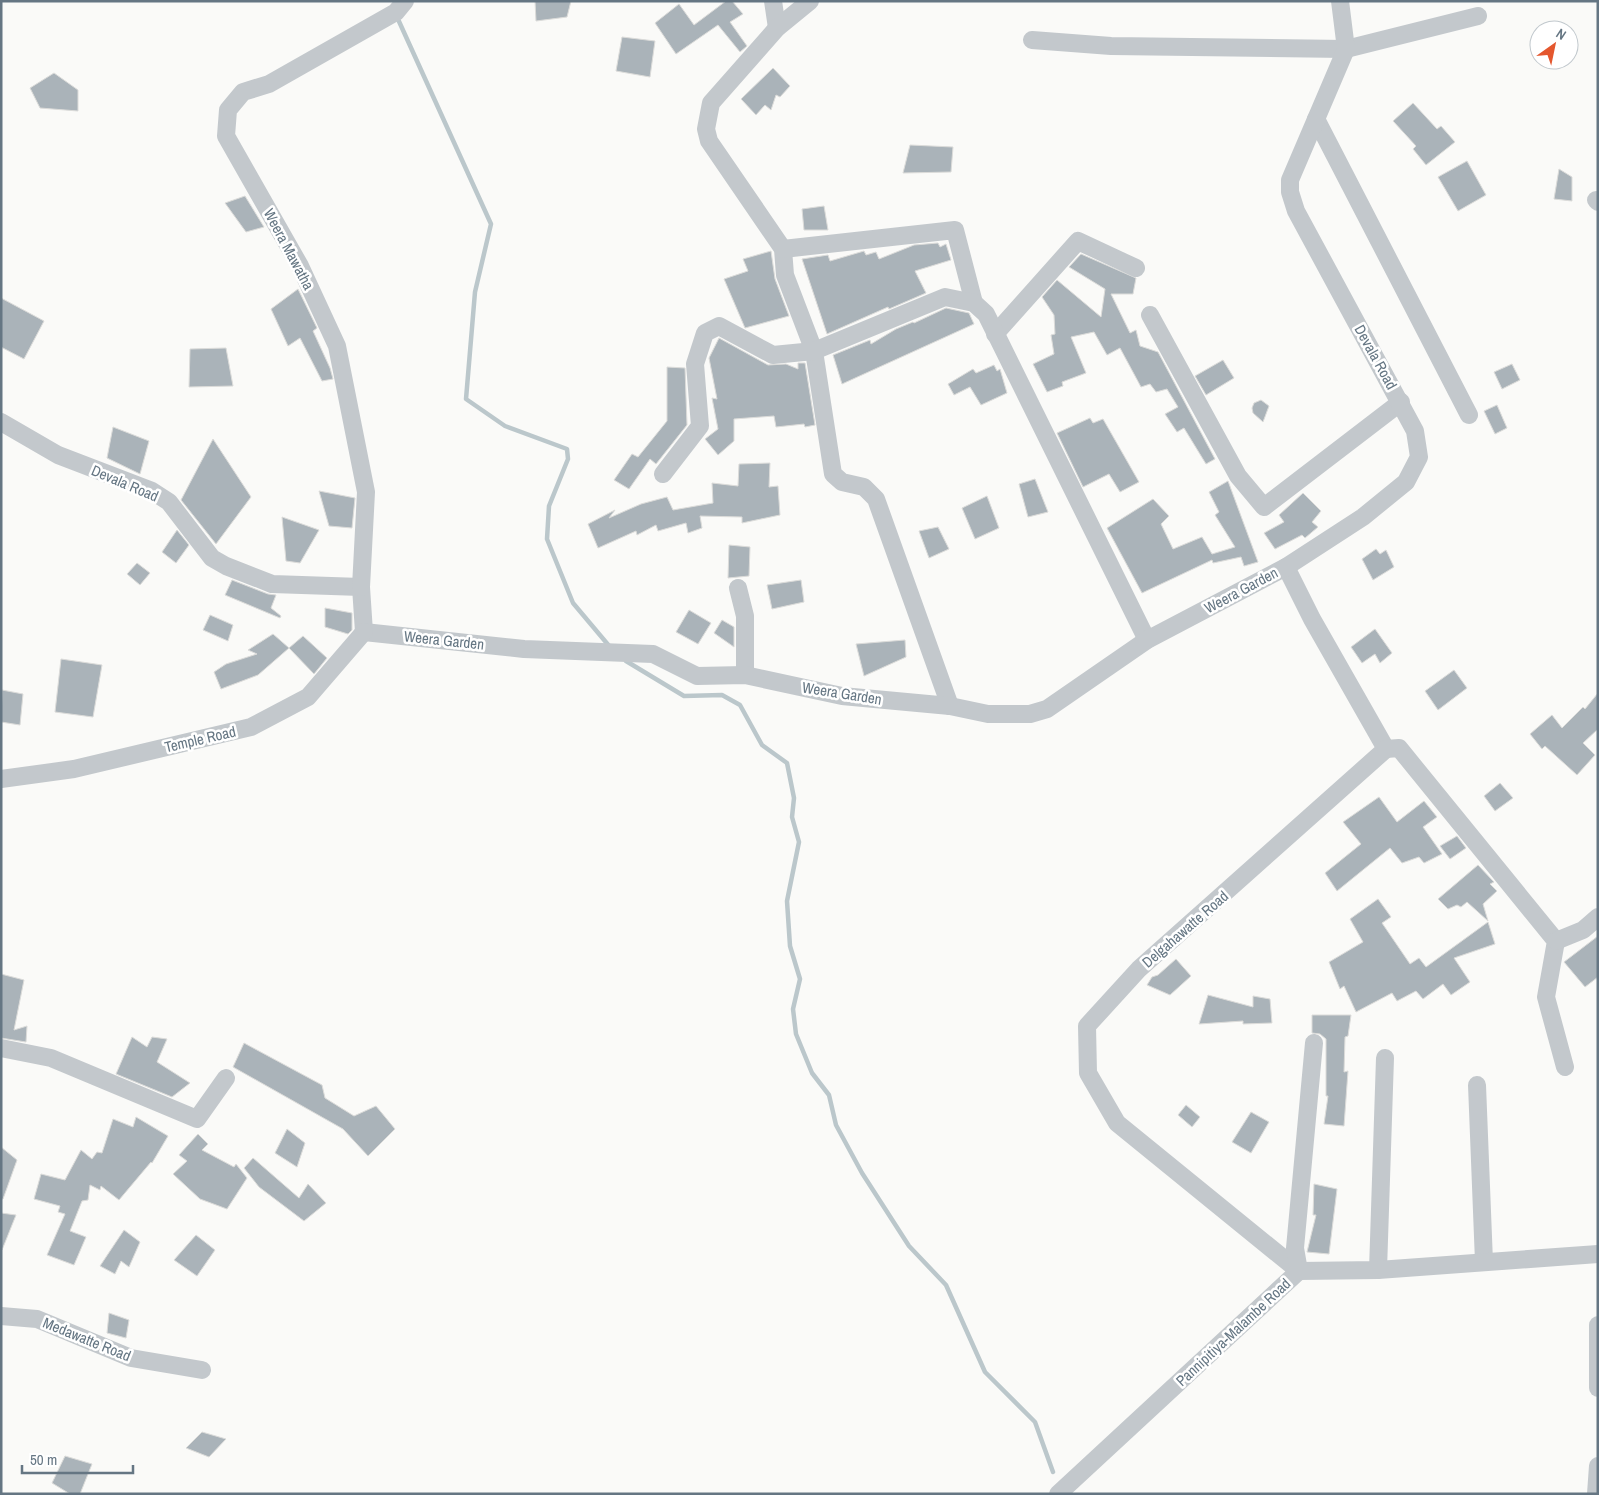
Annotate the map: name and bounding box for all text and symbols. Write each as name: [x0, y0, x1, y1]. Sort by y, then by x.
north arrow: [1529, 20, 1579, 70]
text: N: [1553, 24, 1569, 44]
street label: Weera Mawatha: [259, 205, 319, 294]
street label: Devala Road: [1350, 321, 1402, 393]
street label: Devala Road: [88, 459, 162, 507]
street label: Weera Garden: [1201, 562, 1281, 618]
street label: Weera Garden: [403, 625, 485, 655]
street label: Weera Garden: [801, 676, 883, 710]
street label: Temple Road: [162, 721, 238, 757]
street label: Delgahawatte Road: [1137, 886, 1233, 972]
street label: Pannipitiya-Malambe Road: [1171, 1273, 1295, 1391]
street label: Medawatte Road: [40, 1312, 134, 1366]
scale bar: [22, 1442, 134, 1474]
text: 50 m: [30, 1449, 57, 1470]

